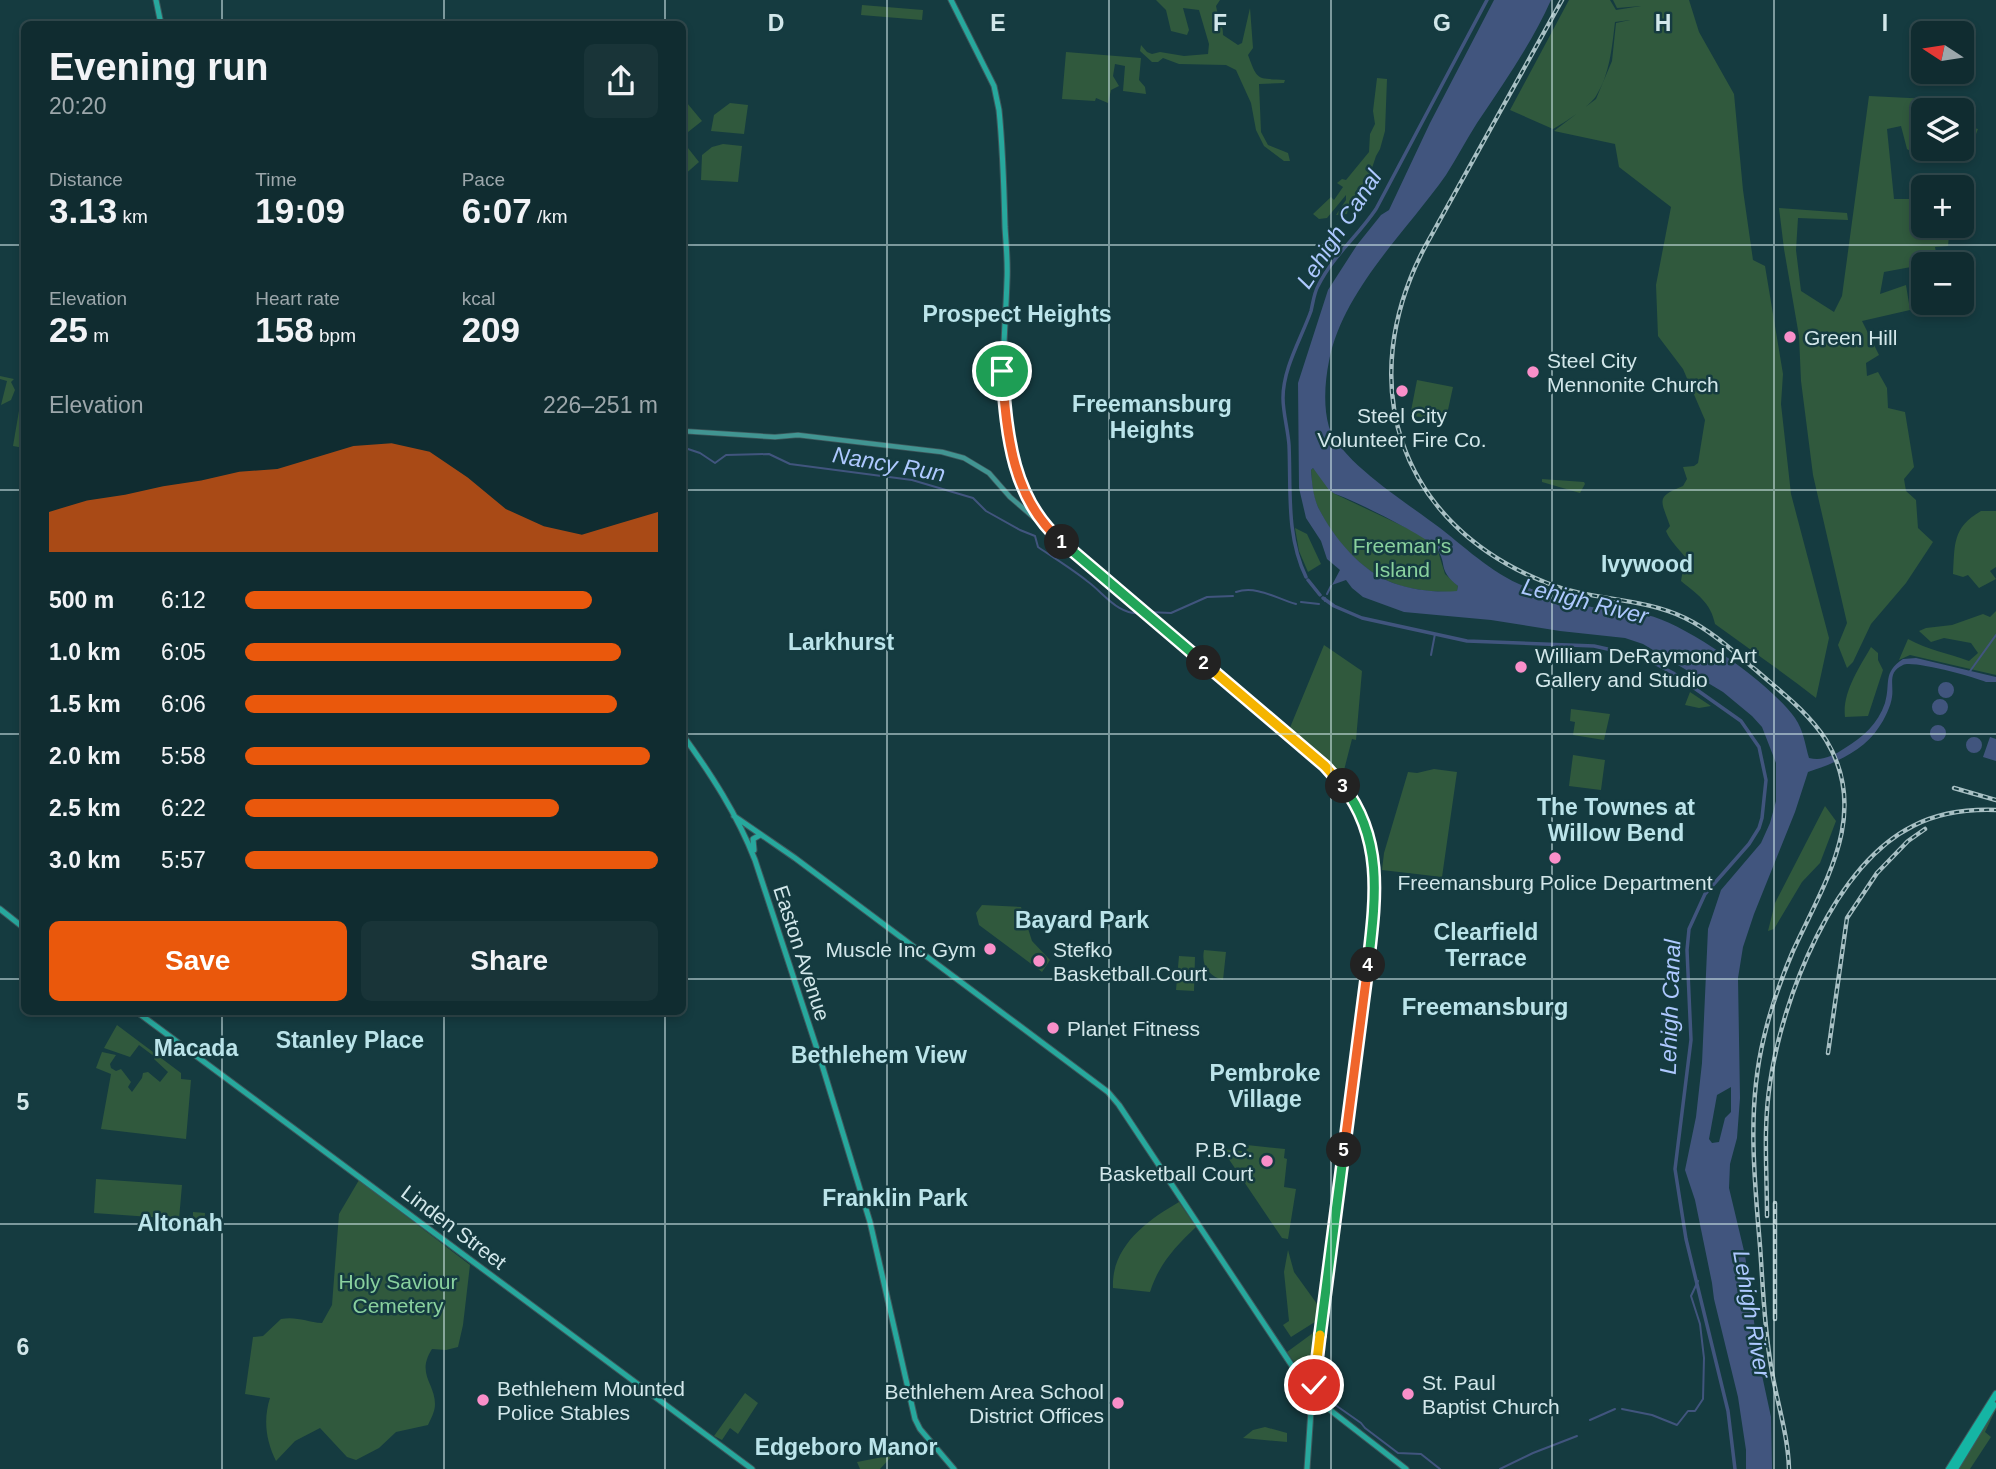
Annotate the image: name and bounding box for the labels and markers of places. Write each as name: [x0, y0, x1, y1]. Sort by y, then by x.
place label: Green Hill: [1804, 326, 1897, 349]
marker: Green Hill: [1782, 329, 1798, 345]
pin: [972, 341, 1032, 401]
place label: Steel City Mennonite Church: [1547, 349, 1719, 396]
marker: Steel City Mennonite Church: [1525, 364, 1541, 380]
marker: Steel City Volunteer Fire Co.: [1394, 383, 1410, 399]
place label: Steel City Volunteer Fire Co.: [1317, 404, 1487, 451]
pin: 1: [1044, 524, 1080, 560]
place label: William DeRaymond Art Gallery and Studio: [1535, 644, 1757, 691]
pin: 2: [1186, 646, 1222, 680]
marker: William DeRaymond Art Gallery and Studio: [1513, 659, 1529, 675]
pin: 3: [1326, 768, 1360, 804]
marker: Freemansburg Police Department: [1547, 850, 1563, 866]
place label: Freemansburg Police Department: [1397, 871, 1713, 894]
place label: Muscle Inc Gym: [825, 938, 976, 961]
place label: Stefko Basketball Court: [1053, 938, 1207, 985]
marker: Muscle Inc Gym: [982, 941, 998, 957]
pin: 4: [1350, 948, 1386, 982]
marker: Stefko Basketball Court: [1031, 953, 1047, 969]
place label: Planet Fitness: [1067, 1017, 1200, 1040]
marker: Planet Fitness: [1045, 1020, 1061, 1036]
pin: 5: [1326, 1132, 1362, 1168]
place label: P.B.C. Basketball Court: [1099, 1138, 1253, 1185]
marker: P.B.C. Basketball Court: [1259, 1153, 1275, 1169]
pin: [1284, 1355, 1344, 1415]
place label: St. Paul Baptist Church: [1422, 1371, 1560, 1418]
place label: Bethlehem Mounted Police Stables: [497, 1377, 685, 1424]
place label: Bethlehem Area School District Offices: [885, 1380, 1104, 1427]
marker: St. Paul Baptist Church: [1400, 1386, 1416, 1402]
marker: Bethlehem Mounted Police Stables: [475, 1392, 491, 1408]
marker: Bethlehem Area School District Offices: [1110, 1395, 1126, 1411]

